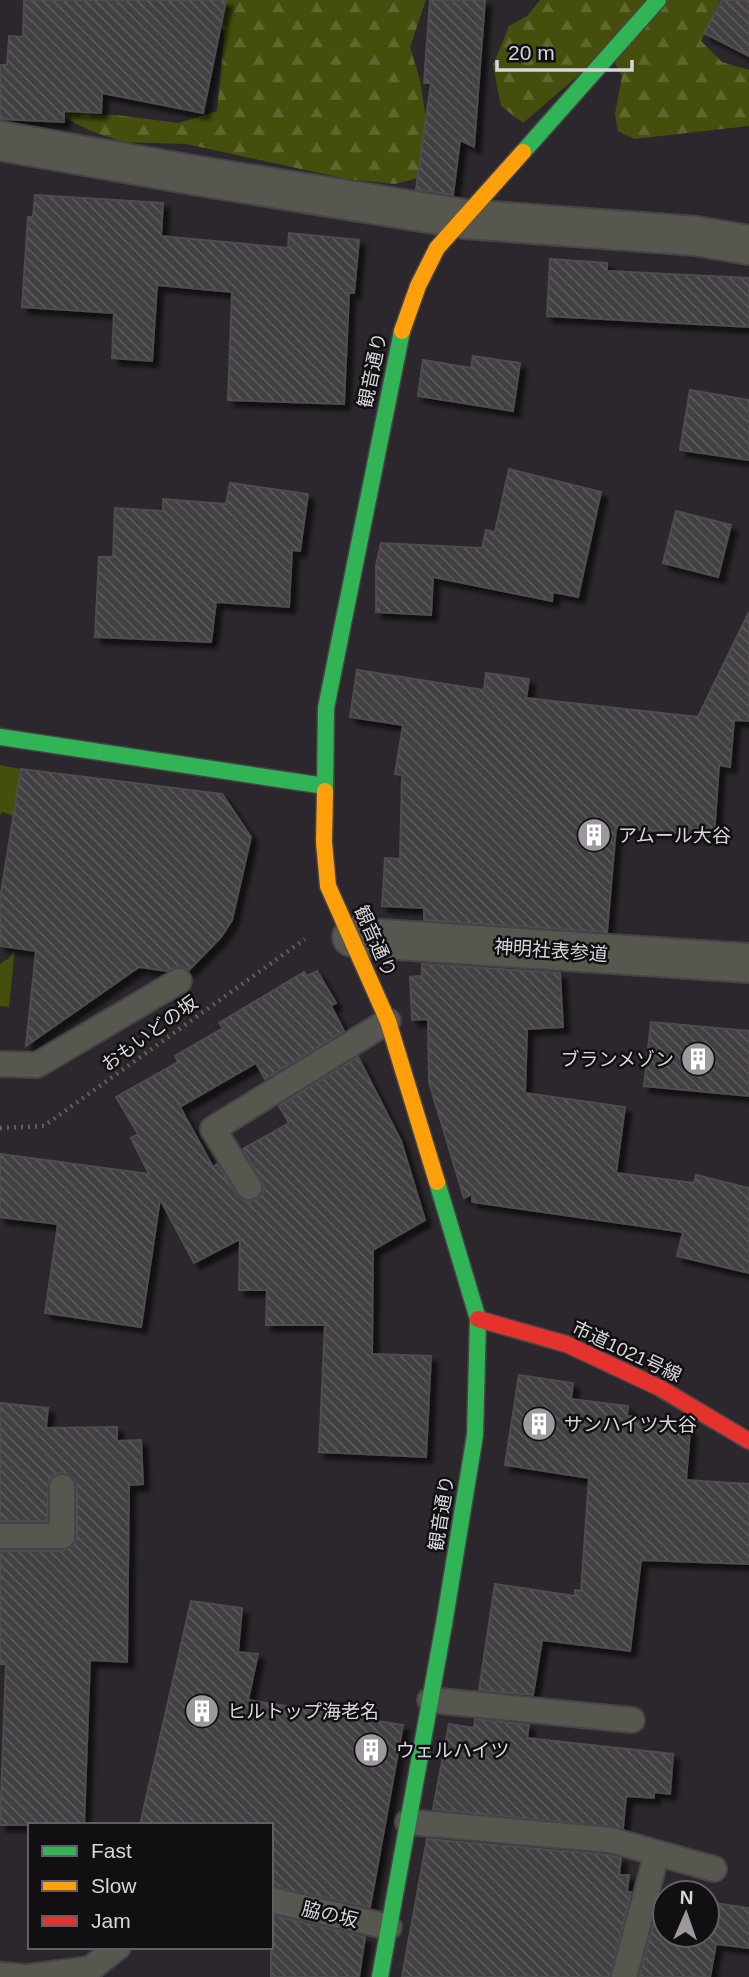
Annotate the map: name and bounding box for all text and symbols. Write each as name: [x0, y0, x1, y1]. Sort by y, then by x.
scale bar: [497, 28, 632, 72]
text: 20 m: [508, 41, 555, 64]
street label: 観音通り: [354, 331, 391, 409]
building icon: アムール大谷: [575, 816, 613, 854]
place label: アムール大谷: [618, 825, 731, 846]
street label: 観音通り: [350, 902, 401, 980]
street label: 神明社表参道: [493, 936, 609, 965]
street label: おもいどの坂: [97, 992, 201, 1075]
building icon: ブランメゾン: [679, 1040, 717, 1078]
place label: ブランメゾン: [561, 1049, 674, 1070]
street label: 市道1021号線: [569, 1317, 685, 1386]
building icon: サンハイツ大谷: [520, 1405, 558, 1443]
place label: サンハイツ大谷: [564, 1414, 697, 1435]
street label: 観音通り: [425, 1474, 458, 1552]
building icon: ヒルトップ海老名: [183, 1692, 221, 1730]
place label: ヒルトップ海老名: [227, 1701, 379, 1722]
building icon: ウェルハイツ: [352, 1731, 390, 1769]
place label: ウェルハイツ: [396, 1740, 510, 1761]
legend: [28, 1823, 273, 1949]
text: Fast: [91, 1839, 132, 1862]
text: Slow: [91, 1874, 137, 1897]
north arrow: [651, 1879, 721, 1949]
text: N: [679, 1887, 694, 1908]
street label: 脇の坂: [300, 1898, 360, 1931]
text: Jam: [91, 1909, 131, 1932]

